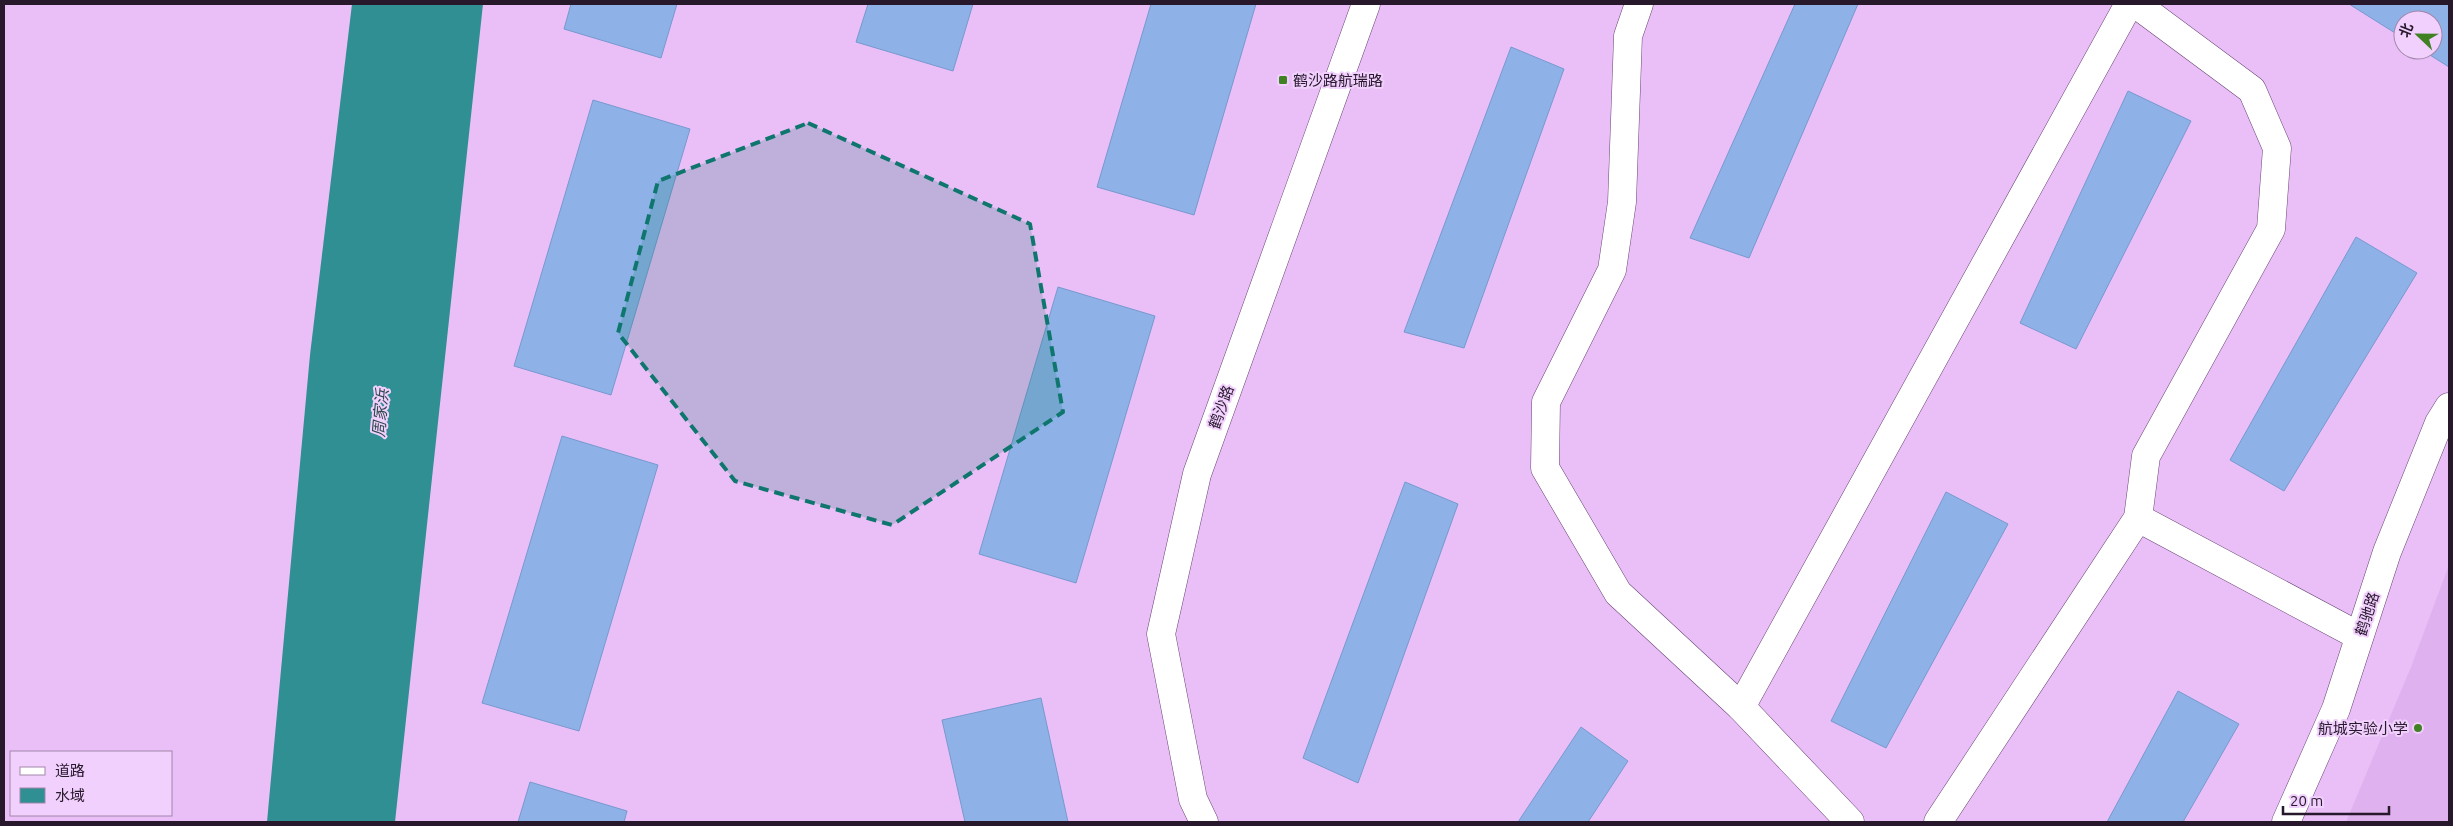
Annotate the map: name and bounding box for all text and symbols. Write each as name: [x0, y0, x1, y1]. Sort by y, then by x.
north arrow: [2393, 10, 2443, 60]
text: 北: [2396, 21, 2416, 40]
place label: 鹤沙路航瑞路: [1293, 72, 1383, 89]
marker: 鹤沙路航瑞路: [1277, 74, 1289, 86]
street label: 鹤沙路: [1205, 383, 1237, 431]
water label: 周家浜: [369, 386, 391, 438]
street label: 鹤驰路: [2352, 590, 2382, 638]
place label: 航城实验小学: [2318, 720, 2408, 737]
marker: 航城实验小学: [2412, 722, 2424, 734]
legend: [10, 751, 172, 816]
text: 道路: [55, 762, 85, 779]
scale bar: [2283, 784, 2389, 816]
text: 水域: [55, 787, 85, 804]
text: 20 m: [2290, 792, 2323, 809]

